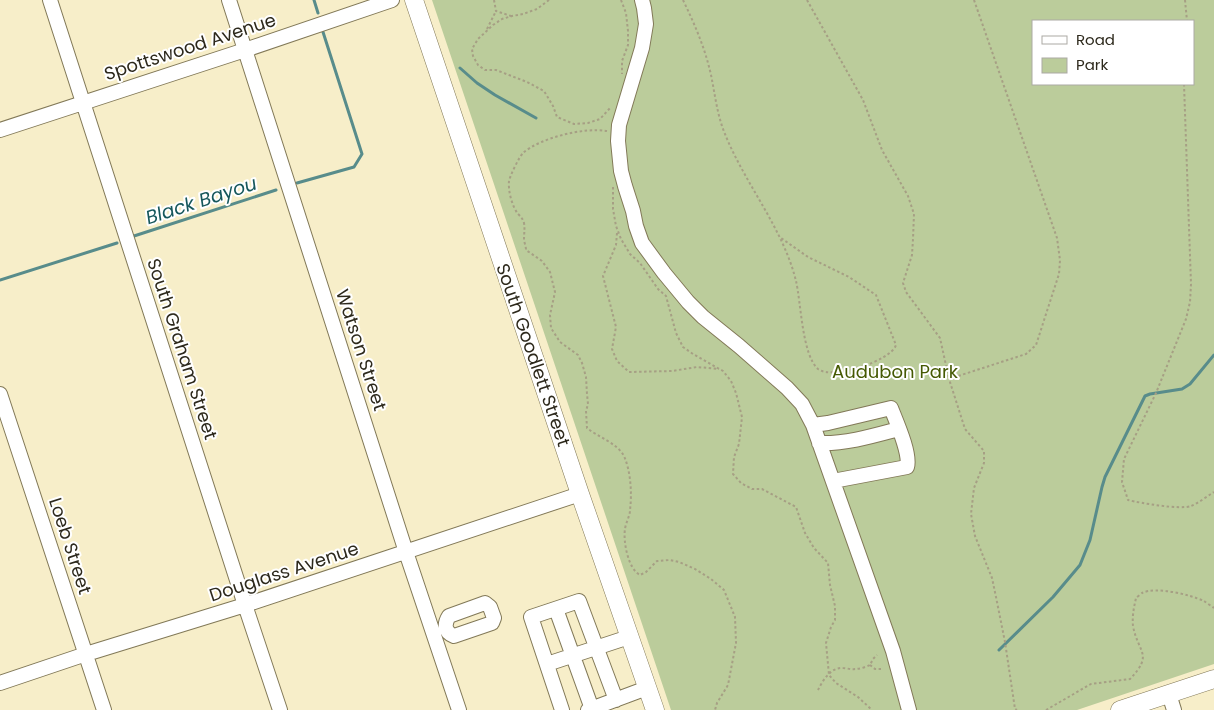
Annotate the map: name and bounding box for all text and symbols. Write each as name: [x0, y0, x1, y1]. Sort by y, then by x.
street label: Spottswood Avenue: [101, 7, 279, 86]
legend: [1032, 20, 1194, 85]
text: Road: [1076, 29, 1115, 50]
text: Park: [1076, 54, 1108, 75]
water label: Black Bayou: [142, 170, 260, 231]
street label: South Graham Street: [141, 255, 224, 443]
street label: South Goodlett Street: [490, 260, 577, 450]
street label: Watson Street: [330, 286, 393, 414]
park label: Audubon Park: [832, 359, 959, 384]
street label: Loeb Street: [43, 494, 98, 597]
street label: Douglass Avenue: [206, 536, 362, 607]

